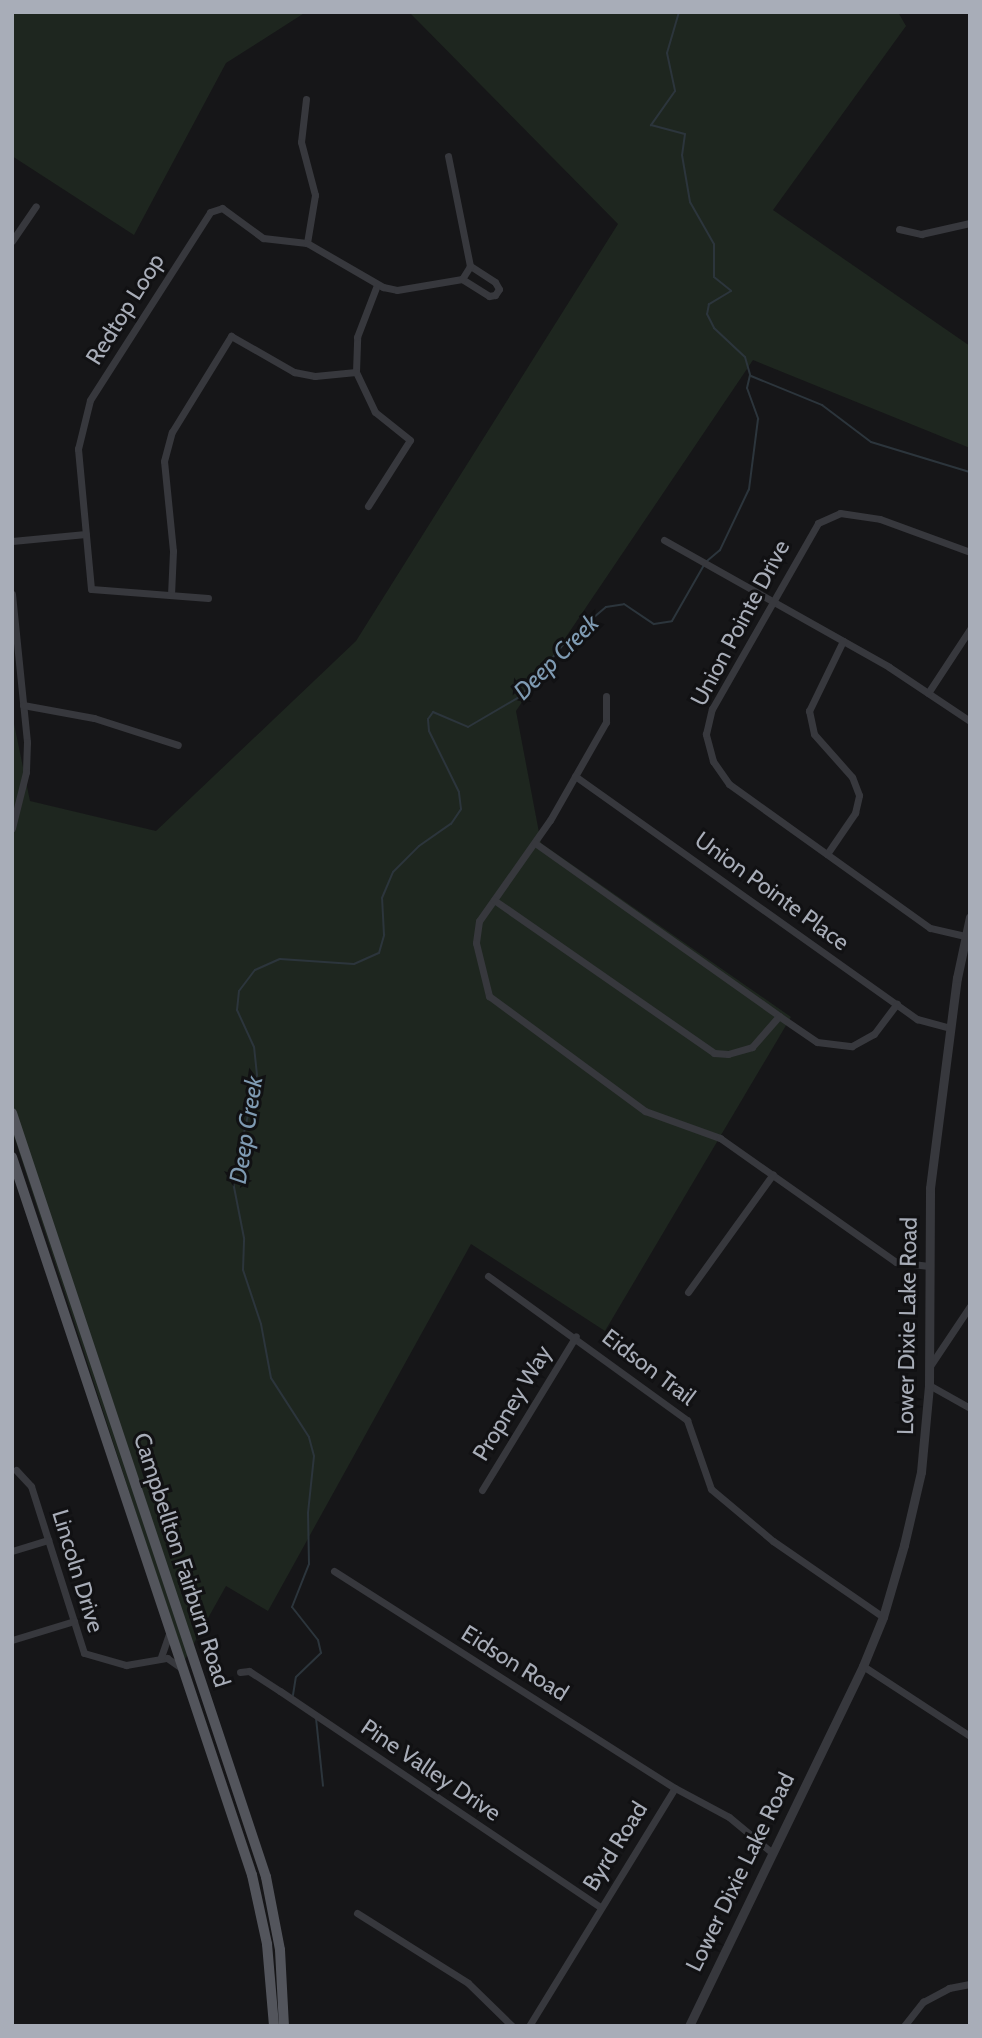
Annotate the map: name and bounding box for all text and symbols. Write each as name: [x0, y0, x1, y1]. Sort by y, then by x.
street label: Redtop Loop: [80, 248, 170, 370]
street label: Union Pointe Drive: [685, 535, 795, 711]
water label: Deep Creek: [507, 608, 605, 706]
street label: Union Pointe Place: [689, 826, 855, 956]
water label: Deep Creek: [223, 1074, 269, 1186]
street label: Lower Dixie Lake Road: [891, 1217, 923, 1435]
street label: Eidson Trail: [597, 1323, 701, 1411]
street label: Propney Way: [467, 1340, 557, 1466]
street label: Campbellton Fairburn Road: [128, 1429, 236, 1691]
street label: Lincoln Drive: [46, 1506, 110, 1636]
street label: Eidson Road: [456, 1619, 574, 1707]
street label: Pine Valley Drive: [356, 1713, 506, 1827]
street label: Lower Dixie Lake Road: [680, 1768, 800, 1976]
street label: Byrd Road: [577, 1796, 653, 1896]

